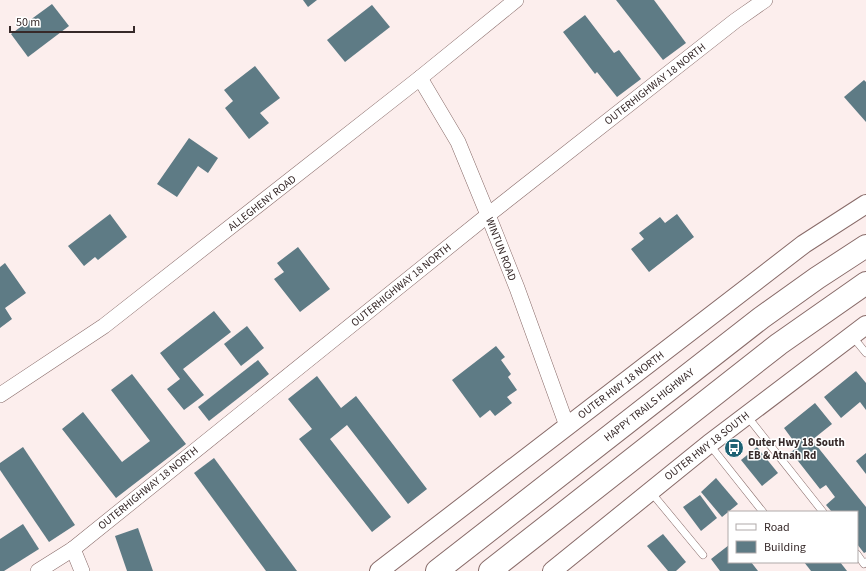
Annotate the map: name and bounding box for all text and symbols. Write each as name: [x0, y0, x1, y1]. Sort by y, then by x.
scale bar: [10, 8, 134, 34]
text: 50 m: [16, 14, 40, 31]
street label: OUTERHIGHWAY 18 NORTH: [601, 40, 709, 128]
street label: ALLEGHENY ROAD: [225, 171, 299, 234]
street label: WINTUN ROAD: [482, 215, 520, 283]
street label: OUTERHIGHWAY 18 NORTH: [348, 240, 454, 330]
street label: OUTER HWY 18 NORTH: [575, 348, 667, 422]
street label: HAPPY TRAILS HIGHWAY: [601, 365, 698, 445]
street label: OUTER HWY 18 SOUTH: [661, 408, 753, 484]
place label: Outer Hwy 18 South EB & Atnah Rd: [748, 435, 845, 463]
bus stop icon: Outer Hwy 18 South EB & Atnah Rd: [723, 437, 745, 459]
street label: OUTERHIGHWAY 18 NORTH: [95, 443, 201, 533]
legend: [728, 511, 858, 563]
text: Road: [764, 519, 790, 536]
text: Building: [764, 539, 806, 556]

